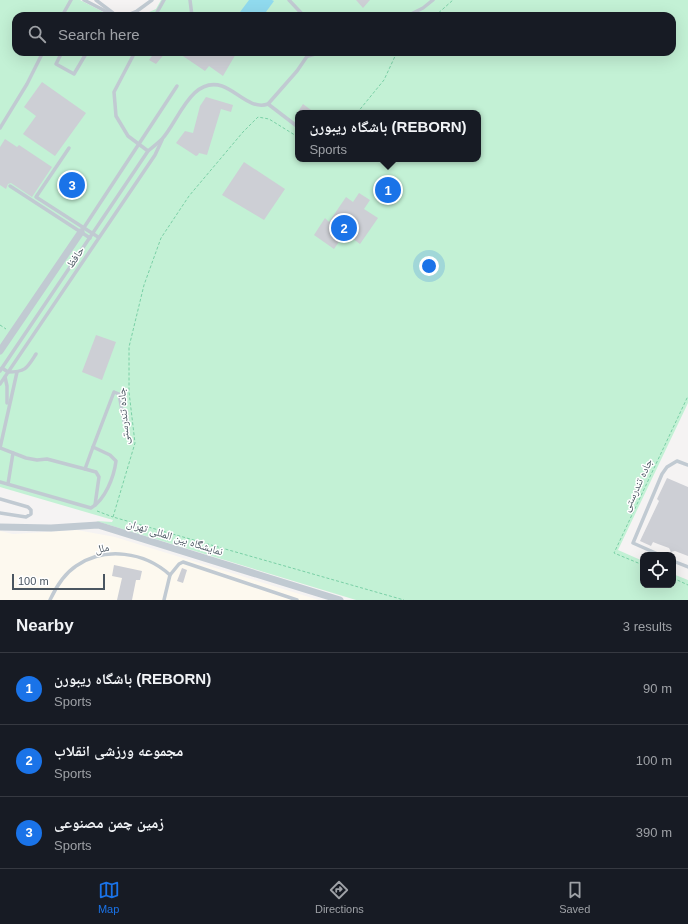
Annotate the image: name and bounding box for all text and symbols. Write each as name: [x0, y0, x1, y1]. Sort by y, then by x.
search box: [12, 12, 676, 56]
icon: search: [26, 23, 48, 45]
text: Search here: [58, 26, 140, 43]
popup: [295, 110, 481, 162]
text: باشگاه ریبورن (REBORN): [309, 118, 467, 135]
text: Sports: [309, 142, 347, 157]
pin: 3: [59, 170, 85, 200]
pin: 1: [375, 175, 401, 205]
pin: 2: [331, 213, 357, 243]
street label: حافظ: [64, 244, 86, 270]
your location: [419, 256, 439, 276]
street label: جاده تندرستی: [115, 387, 132, 445]
street label: جاده تندرستی: [620, 457, 655, 514]
street label: نمایشگاه بین المللی تهران: [125, 517, 225, 558]
street label: ملل: [94, 541, 110, 556]
map controls: [640, 552, 676, 588]
button: locate: [640, 552, 676, 588]
scale bar: [12, 572, 105, 591]
text: 100 m: [18, 575, 49, 587]
text: Nearby: [16, 616, 74, 635]
text: 3 results: [623, 619, 672, 634]
text: باشگاه ریبورن (REBORN): [54, 670, 211, 687]
text: 1: [25, 681, 33, 696]
text: 90 m: [643, 681, 672, 696]
text: Sports: [54, 694, 92, 709]
text: مجموعه ورزشی انقلاب: [54, 742, 183, 759]
text: 2: [25, 753, 33, 768]
text: 100 m: [636, 753, 672, 768]
text: Sports: [54, 766, 92, 781]
text: زمین چمن مصنوعی: [54, 814, 164, 831]
text: 3: [25, 825, 33, 840]
text: 390 m: [636, 825, 672, 840]
text: Sports: [54, 838, 92, 853]
tab: Map: [98, 879, 120, 915]
tab: Directions: [315, 879, 364, 915]
tab: Saved: [559, 879, 590, 915]

